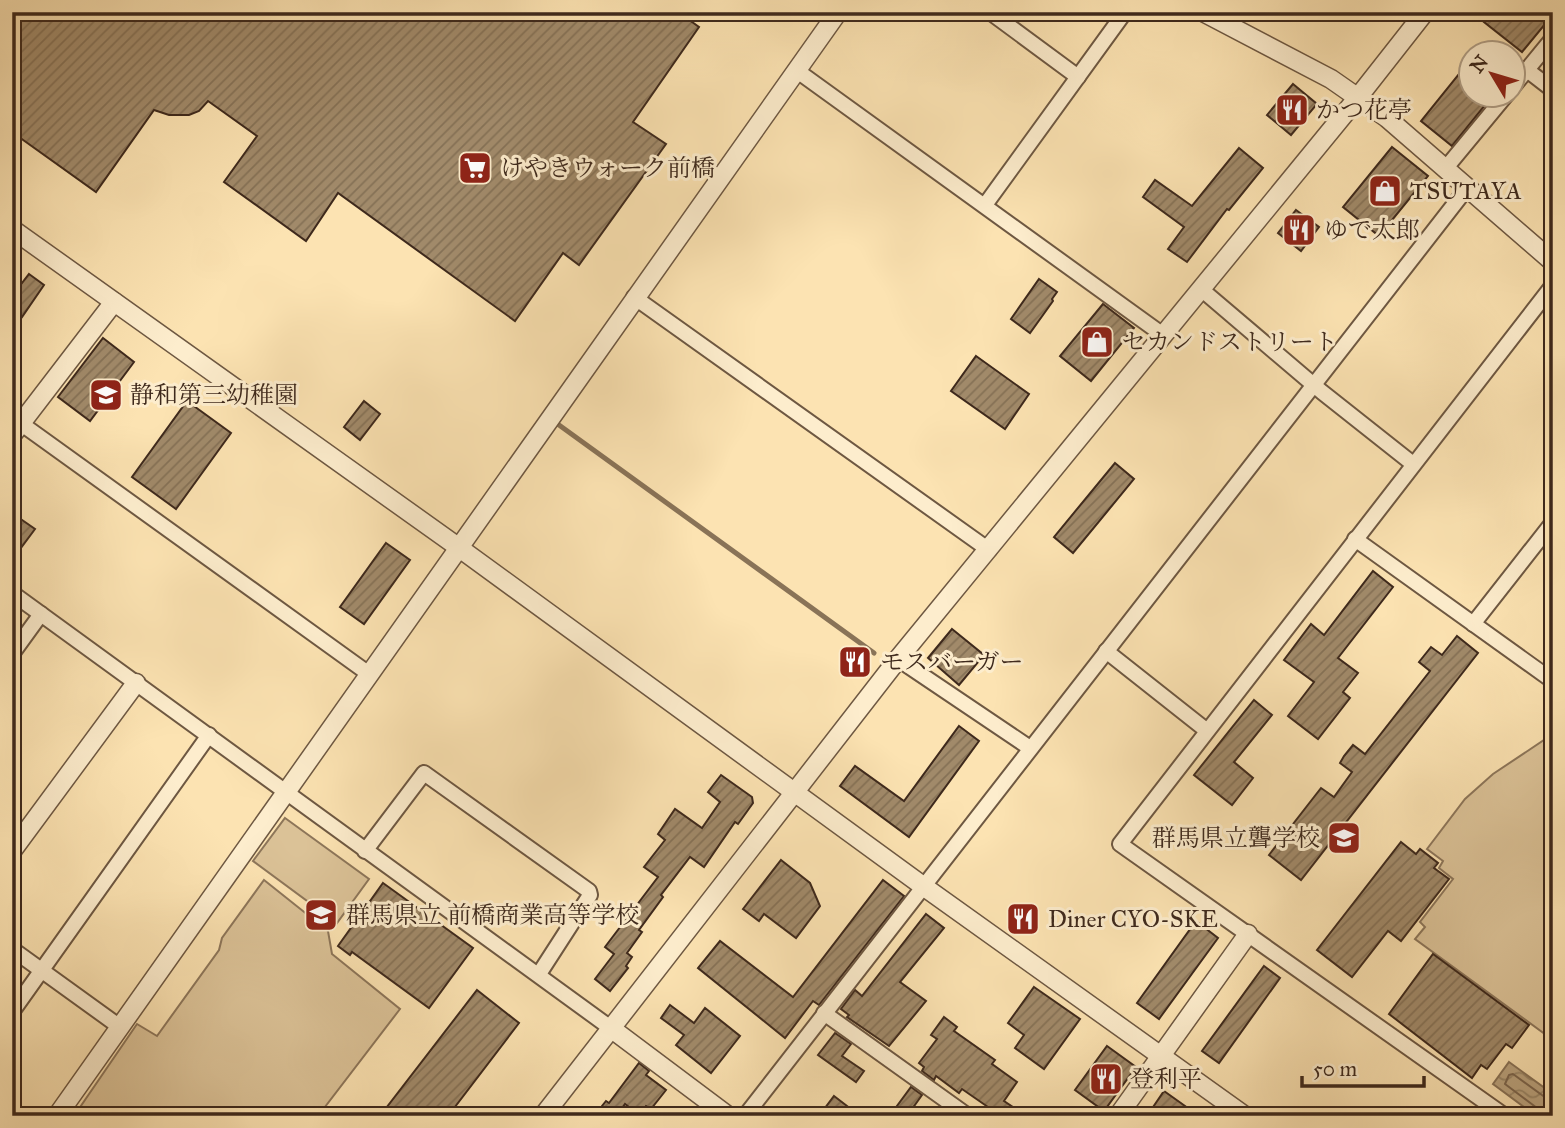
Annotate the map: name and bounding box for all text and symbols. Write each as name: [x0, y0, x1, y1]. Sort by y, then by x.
north arrow: [1456, 38, 1526, 108]
text: N: [1465, 50, 1493, 77]
restaurant icon: かつ花亭: [1273, 91, 1311, 129]
place label: かつ花亭: [1316, 95, 1412, 125]
supermarket icon: けやきウォーク前橋: [456, 149, 494, 187]
place label: けやきウォーク前橋: [500, 153, 715, 183]
shop icon: TSUTAYA: [1366, 172, 1404, 210]
place label: TSUTAYA: [1410, 176, 1522, 206]
restaurant icon: ゆで太郎: [1280, 211, 1318, 249]
place label: ゆで太郎: [1324, 215, 1420, 245]
shop icon: セカンドストリート: [1078, 323, 1116, 361]
place label: セカンドストリート: [1122, 327, 1338, 357]
school or university icon: 静和第三幼稚園: [87, 376, 125, 414]
place label: 静和第三幼稚園: [130, 380, 298, 410]
restaurant icon: モスバーガー: [836, 643, 874, 681]
place label: モスバーガー: [880, 647, 1024, 677]
school or university icon: 群馬県立聾学校: [1325, 819, 1363, 857]
place label: 群馬県立聾学校: [1152, 823, 1320, 853]
school or university icon: 群馬県立 前橋商業高等学校: [302, 896, 340, 934]
place label: 群馬県立 前橋商業高等学校: [346, 900, 639, 930]
restaurant icon: Diner CYO-SKE: [1004, 900, 1042, 938]
place label: Diner CYO-SKE: [1048, 904, 1218, 934]
scale bar: [1302, 1044, 1425, 1088]
text: 50 m: [1313, 1056, 1358, 1082]
restaurant icon: 登利平: [1087, 1060, 1125, 1098]
place label: 登利平: [1130, 1064, 1202, 1094]

